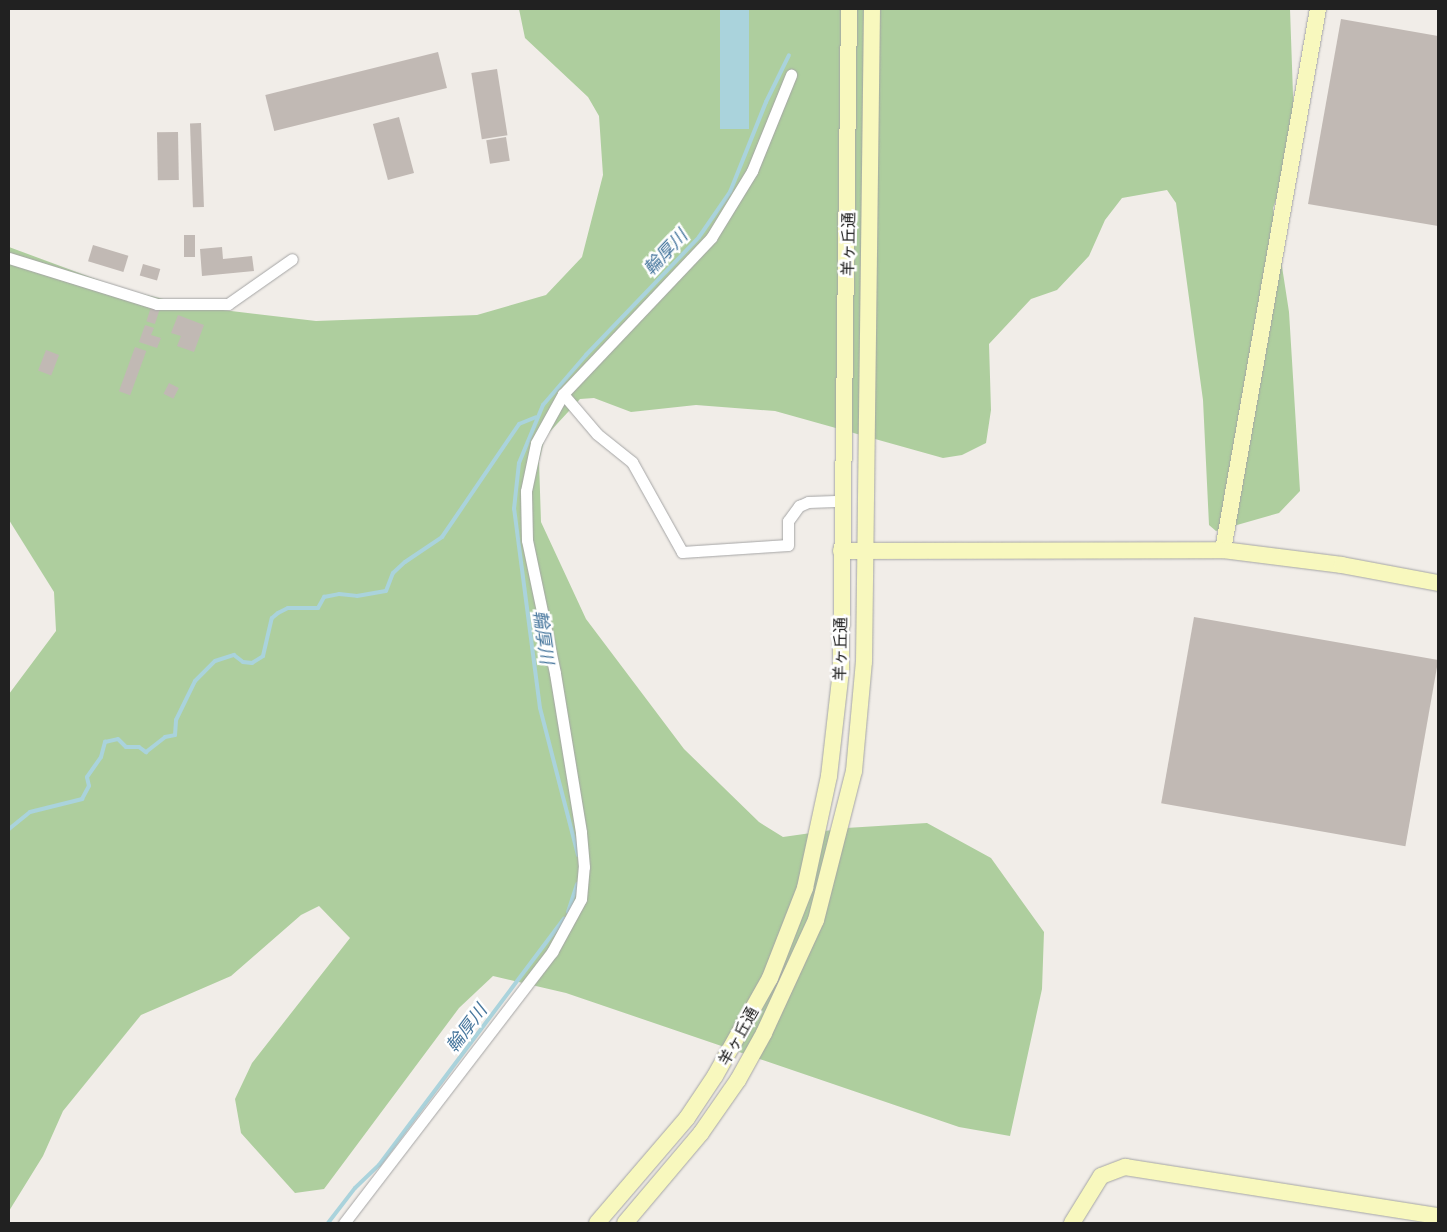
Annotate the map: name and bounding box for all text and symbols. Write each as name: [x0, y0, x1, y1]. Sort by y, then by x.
street label: 羊ヶ丘通: [838, 212, 858, 276]
water label: 輪厚川: [639, 225, 691, 279]
water label: 輪厚川: [530, 609, 558, 665]
street label: 羊ヶ丘通: [830, 617, 850, 681]
water label: 輪厚川: [441, 1000, 491, 1056]
street label: 羊ヶ丘通: [714, 1003, 762, 1069]

